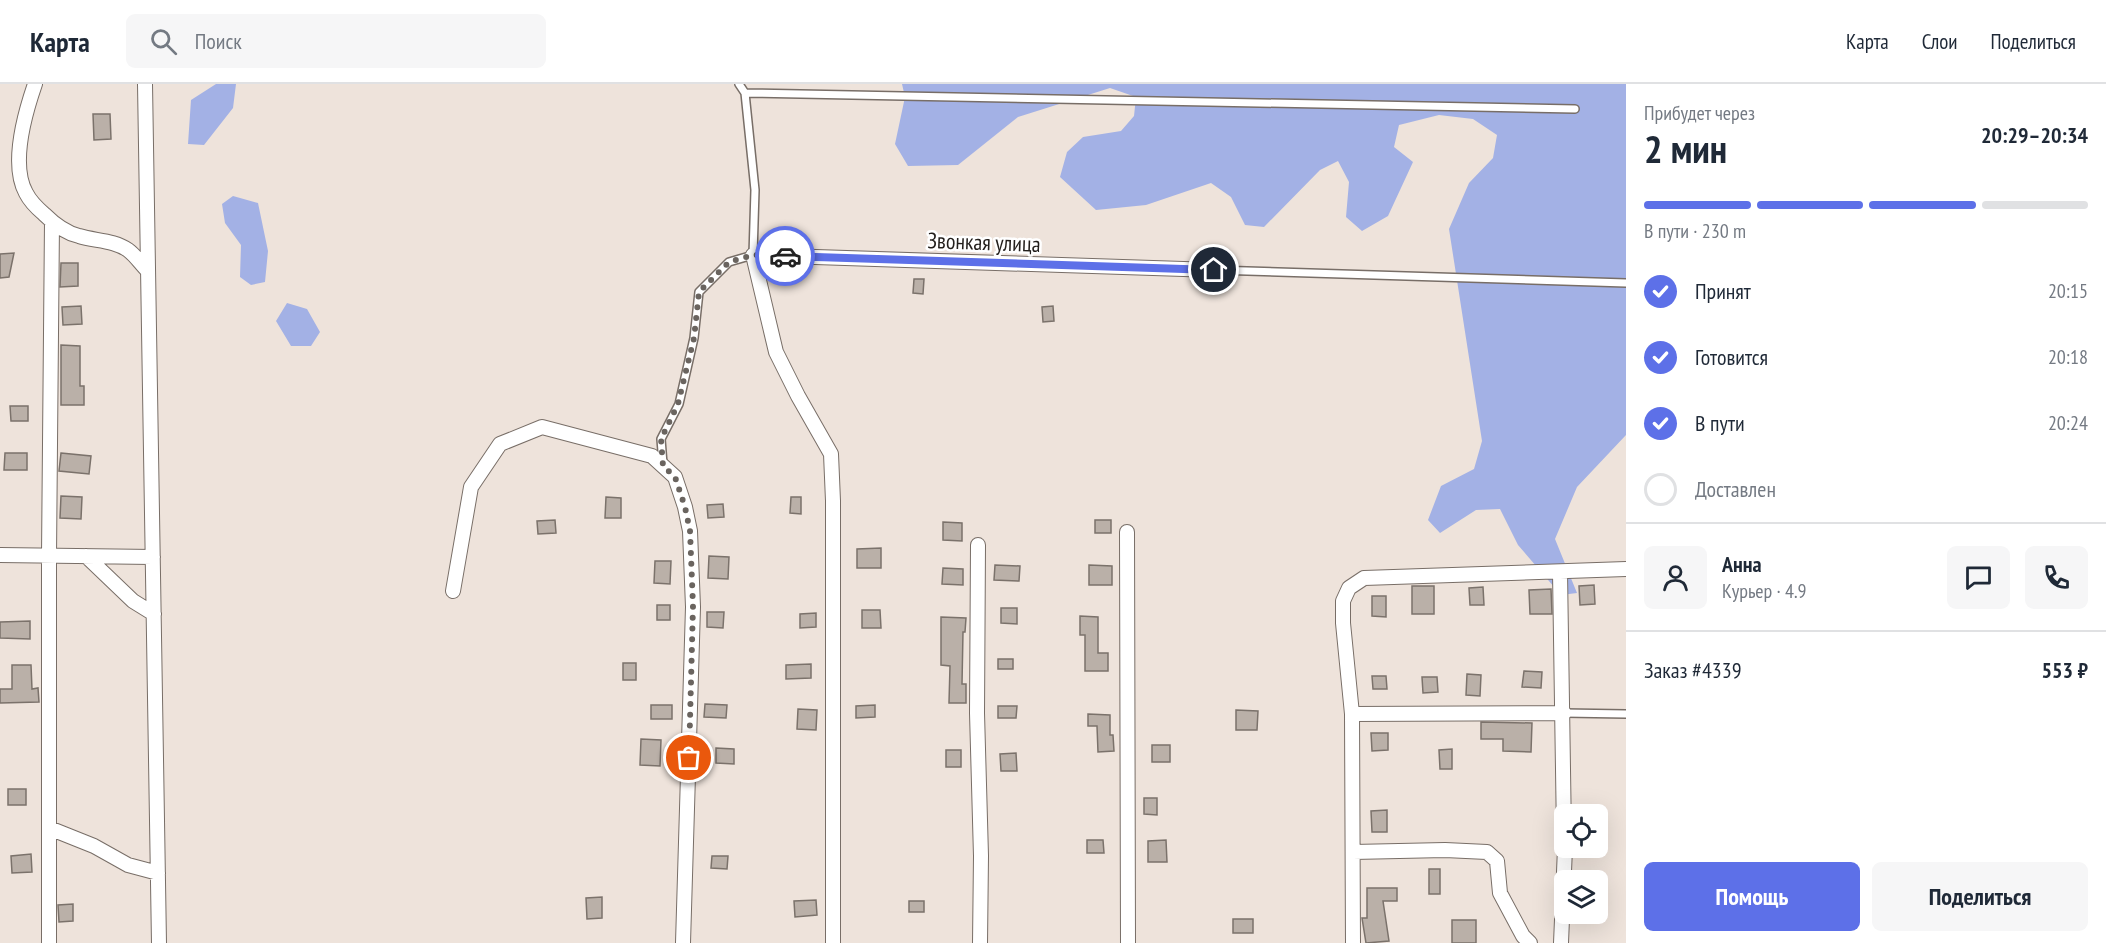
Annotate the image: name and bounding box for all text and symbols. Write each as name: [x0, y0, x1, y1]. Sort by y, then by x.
search box: [126, 14, 546, 68]
text: Карта: [30, 23, 90, 60]
icon: search: [147, 25, 180, 58]
text: Поиск: [195, 27, 242, 55]
text: Карта: [1846, 28, 1889, 55]
text: Слои: [1922, 28, 1957, 55]
text: Поделиться: [1990, 28, 2076, 55]
text: Прибудет через: [1644, 100, 1755, 126]
text: 20:29–20:34: [1981, 121, 2088, 149]
text: 2 мин: [1644, 123, 1727, 174]
text: В пути · 230 m: [1644, 218, 1746, 244]
courier: [755, 226, 815, 286]
street label: Звонкая улица: [927, 226, 1041, 258]
icon: car: [769, 240, 802, 273]
pin: [1188, 244, 1239, 295]
icon: home: [1197, 253, 1230, 286]
icon: check: [1644, 275, 1677, 308]
text: Принят: [1695, 277, 1751, 305]
text: 20:15: [2048, 278, 2088, 304]
icon: check: [1644, 341, 1677, 374]
text: Готовится: [1695, 343, 1768, 371]
text: 20:18: [2048, 344, 2088, 370]
icon: check: [1644, 407, 1677, 440]
text: В пути: [1695, 409, 1745, 437]
text: 20:24: [2048, 410, 2088, 436]
text: Доставлен: [1695, 475, 1776, 503]
button: person: [1644, 546, 1707, 609]
button: chat: [1947, 546, 2010, 609]
button: phone: [2025, 546, 2088, 609]
text: Анна: [1722, 550, 1762, 578]
text: Курьер · 4.9: [1722, 578, 1807, 604]
text: Заказ #4339: [1644, 656, 1742, 684]
text: 553 ₽: [2041, 656, 2088, 684]
pin: [663, 732, 714, 783]
icon: bag: [672, 741, 705, 774]
map controls: [1554, 804, 1608, 924]
button: locate: [1554, 804, 1608, 858]
button: Помощь: [1644, 862, 1860, 931]
button: Поделиться: [1872, 862, 2088, 931]
button: layers: [1554, 870, 1608, 924]

